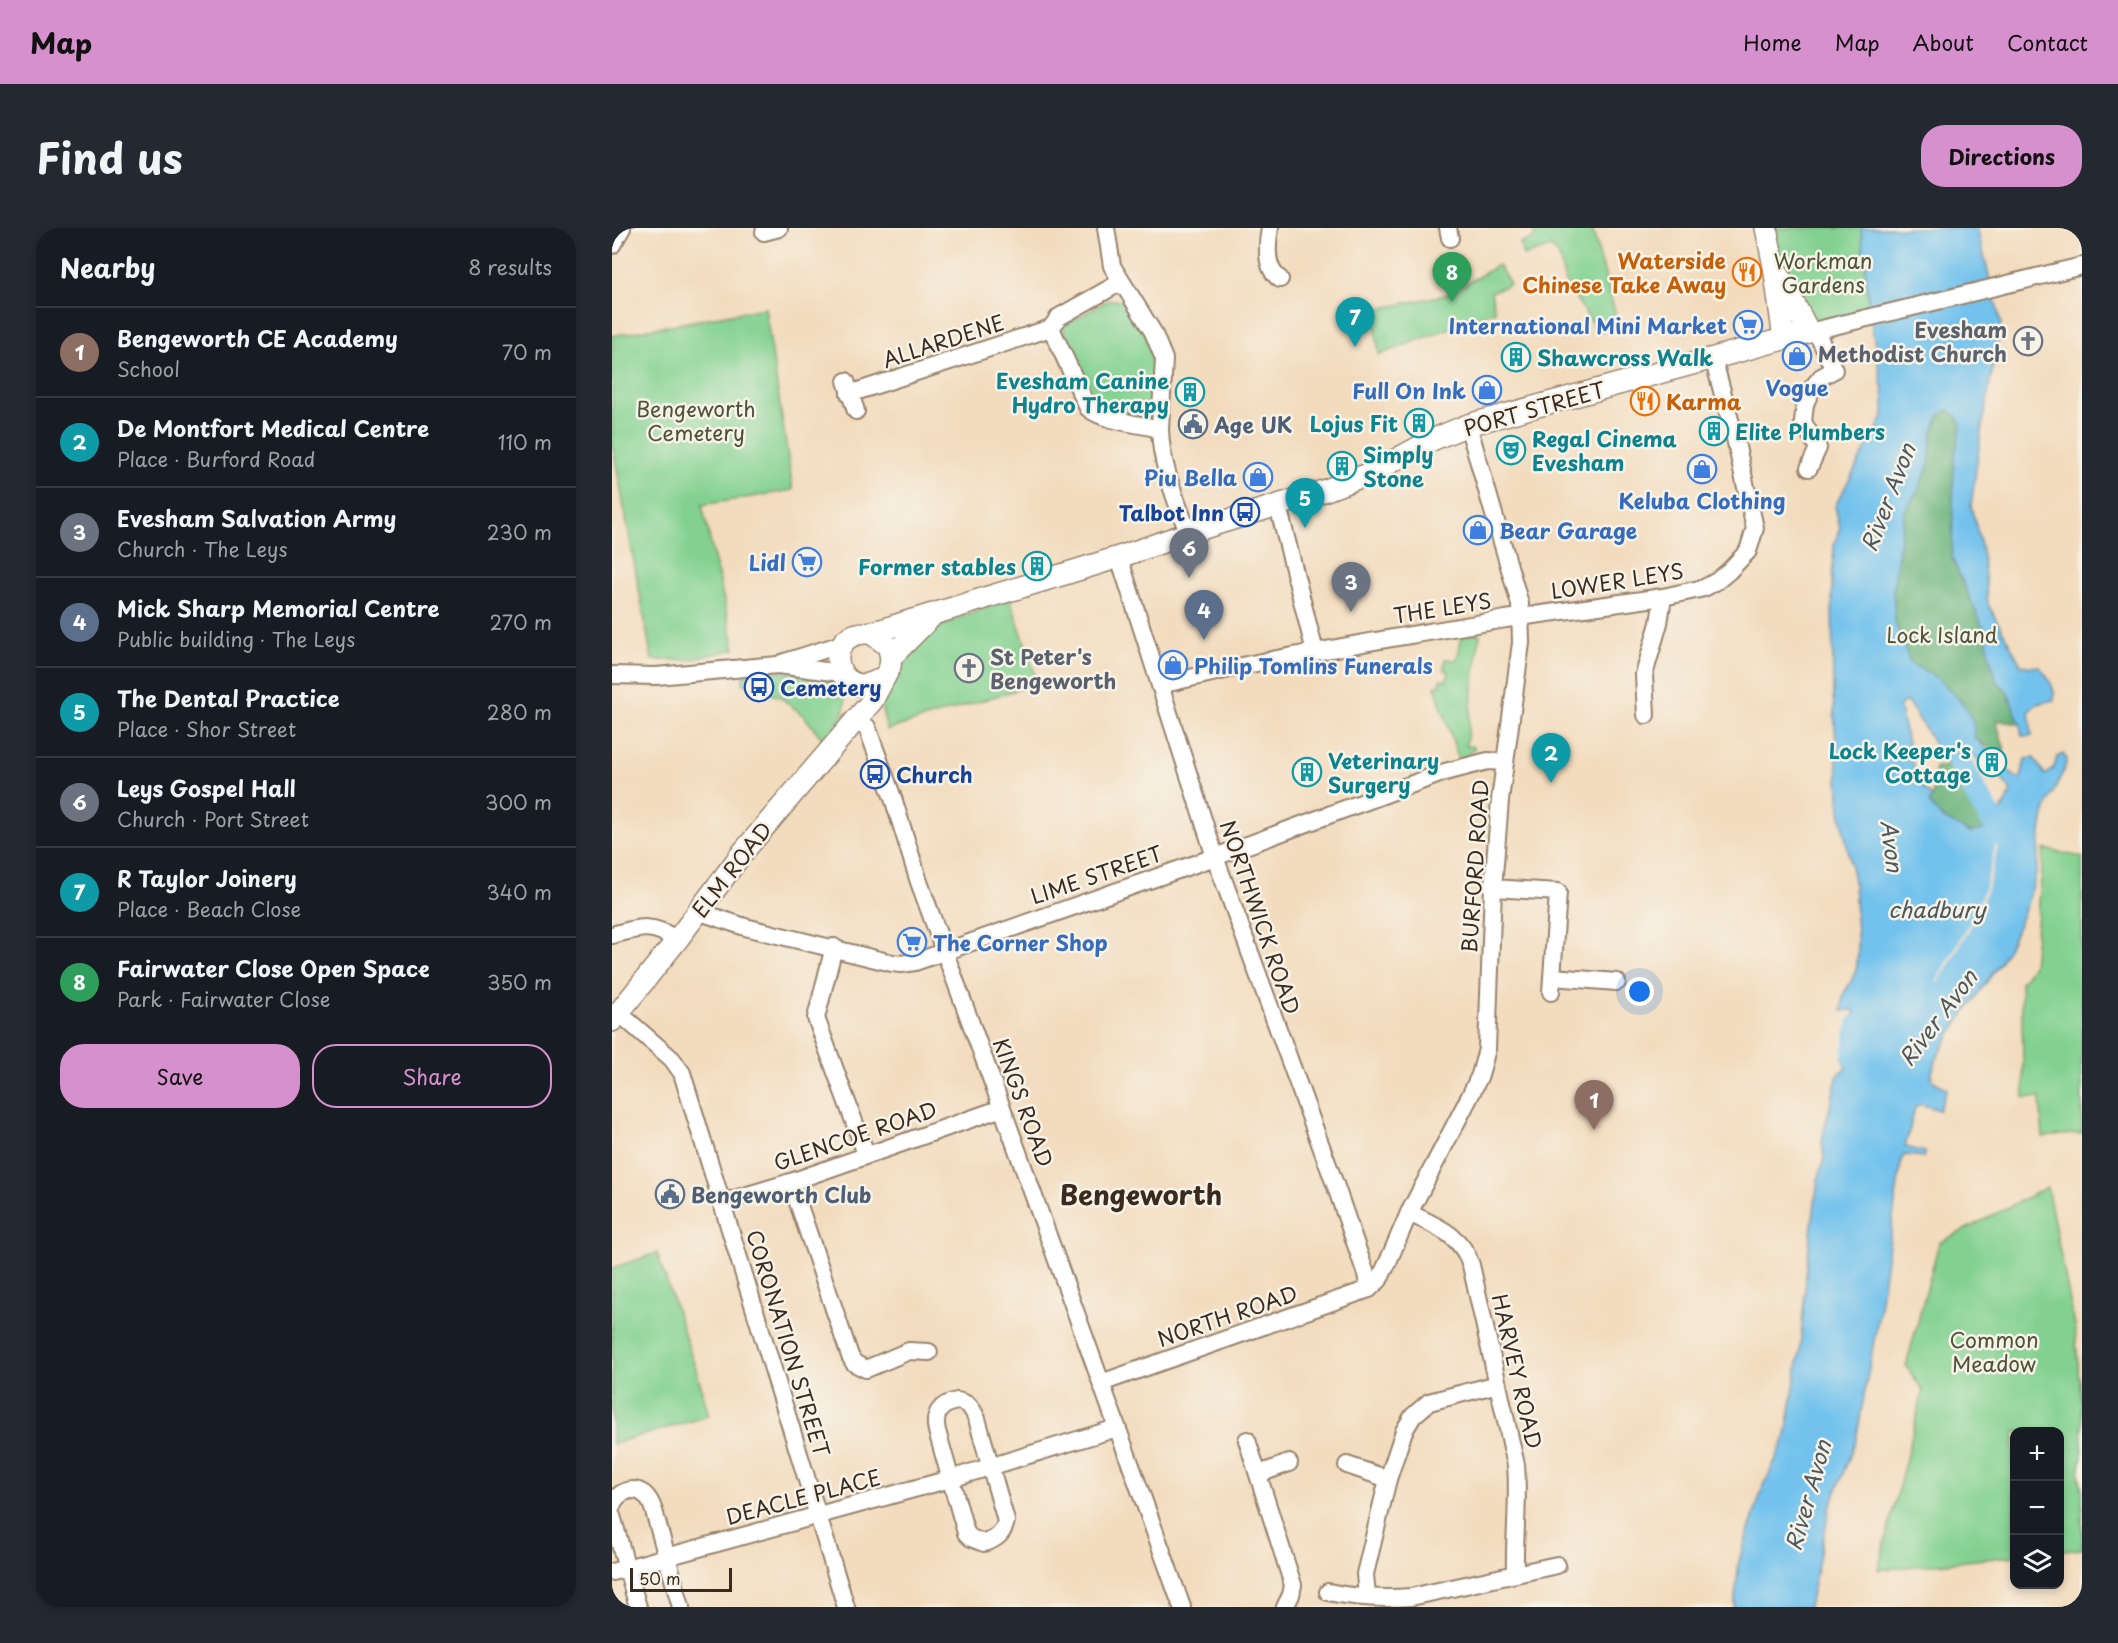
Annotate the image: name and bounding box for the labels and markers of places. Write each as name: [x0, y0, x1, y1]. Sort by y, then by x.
place label: Waterside Chinese Take Away: [1522, 244, 1726, 300]
pin: 8: [1432, 253, 1472, 302]
restaurant icon: Waterside Chinese Take Away: [1731, 256, 1763, 288]
pin: 7: [1336, 298, 1374, 347]
place label: International Mini Market: [1448, 309, 1727, 341]
supermarket icon: International Mini Market: [1732, 309, 1764, 341]
place label: Evesham Methodist Church: [1818, 313, 2007, 369]
church icon: Evesham Methodist Church: [2012, 325, 2044, 357]
shop icon: Vogue: [1781, 340, 1813, 372]
building icon: Shawcross Walk: [1500, 341, 1532, 373]
place label: Shawcross Walk: [1537, 341, 1713, 373]
place label: Evesham Canine Hydro Therapy: [996, 364, 1169, 420]
place label: Vogue: [1765, 371, 1829, 403]
place label: Full On Ink: [1352, 374, 1466, 406]
shop icon: Full On Ink: [1471, 374, 1503, 406]
building icon: Evesham Canine Hydro Therapy: [1174, 376, 1206, 408]
restaurant icon: Karma: [1629, 385, 1661, 417]
place label: Karma: [1666, 385, 1742, 417]
place label: Lojus Fit: [1310, 407, 1398, 439]
building icon: Lojus Fit: [1403, 407, 1435, 439]
public building icon: Age UK: [1177, 408, 1209, 440]
place label: Age UK: [1213, 408, 1292, 440]
building icon: Elite Plumbers: [1698, 415, 1730, 447]
place label: Elite Plumbers: [1735, 415, 1885, 447]
place label: Regal Cinema Evesham: [1532, 422, 1677, 478]
theatre icon: Regal Cinema Evesham: [1495, 434, 1527, 466]
place label: Simply Stone: [1363, 438, 1434, 494]
building icon: Simply Stone: [1326, 450, 1358, 482]
shop icon: Keluba Clothing: [1686, 453, 1718, 485]
place label: Piu Bella: [1144, 461, 1237, 493]
shop icon: Piu Bella: [1242, 461, 1274, 493]
pin: 5: [1286, 478, 1324, 528]
place label: Keluba Clothing: [1619, 484, 1785, 516]
place label: Talbot Inn: [1119, 496, 1224, 528]
bus stop icon: Talbot Inn: [1229, 496, 1261, 528]
shop icon: Bear Garage: [1462, 514, 1494, 546]
place label: Bear Garage: [1499, 514, 1637, 546]
pin: 6: [1170, 528, 1208, 578]
place label: Lidl: [749, 546, 786, 578]
supermarket icon: Lidl: [791, 546, 823, 578]
place label: Former stables: [858, 550, 1016, 582]
building icon: Former stables: [1021, 550, 1053, 582]
pin: 3: [1332, 562, 1370, 612]
pin: 4: [1184, 590, 1224, 640]
place label: St Peter's Bengeworth: [990, 640, 1116, 696]
shop icon: Philip Tomlins Funerals: [1157, 649, 1189, 681]
place label: Philip Tomlins Funerals: [1194, 649, 1433, 681]
church icon: St Peter's Bengeworth: [953, 652, 985, 684]
bus stop icon: Cemetery: [743, 671, 775, 703]
place label: Cemetery: [780, 671, 882, 703]
pin: 2: [1532, 734, 1570, 783]
place label: Lock Keeper's Cottage: [1829, 734, 1971, 790]
place label: Veterinary Surgery: [1328, 744, 1439, 800]
building icon: Lock Keeper's Cottage: [1976, 746, 2008, 778]
building icon: Veterinary Surgery: [1291, 756, 1323, 788]
bus stop icon: Church: [859, 758, 891, 790]
place label: Church: [896, 758, 973, 790]
supermarket icon: The Corner Shop: [896, 926, 928, 958]
place label: The Corner Shop: [933, 926, 1108, 958]
pin: 1: [1574, 1080, 1614, 1130]
public building icon: Bengeworth Club: [654, 1178, 686, 1210]
place label: Bengeworth Club: [691, 1178, 871, 1210]

